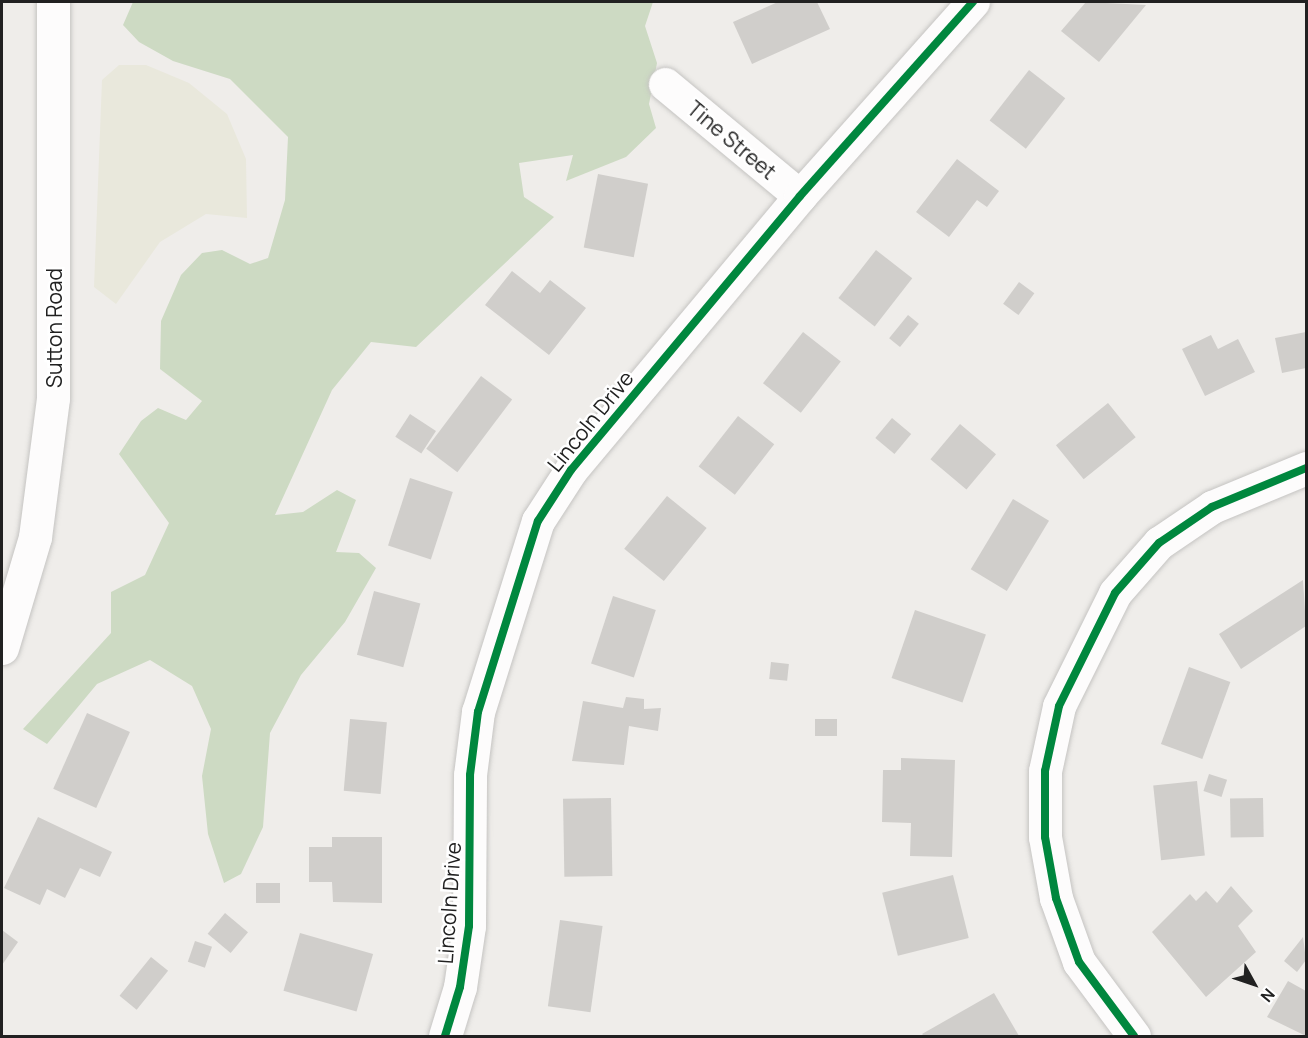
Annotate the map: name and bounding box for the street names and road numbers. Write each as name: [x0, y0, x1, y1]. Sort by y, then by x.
street label: Tine Street: [683, 96, 781, 184]
street label: Sutton Road: [41, 268, 67, 388]
street label: Lincoln Drive: [542, 365, 638, 477]
street label: Lincoln Drive: [432, 841, 466, 965]

